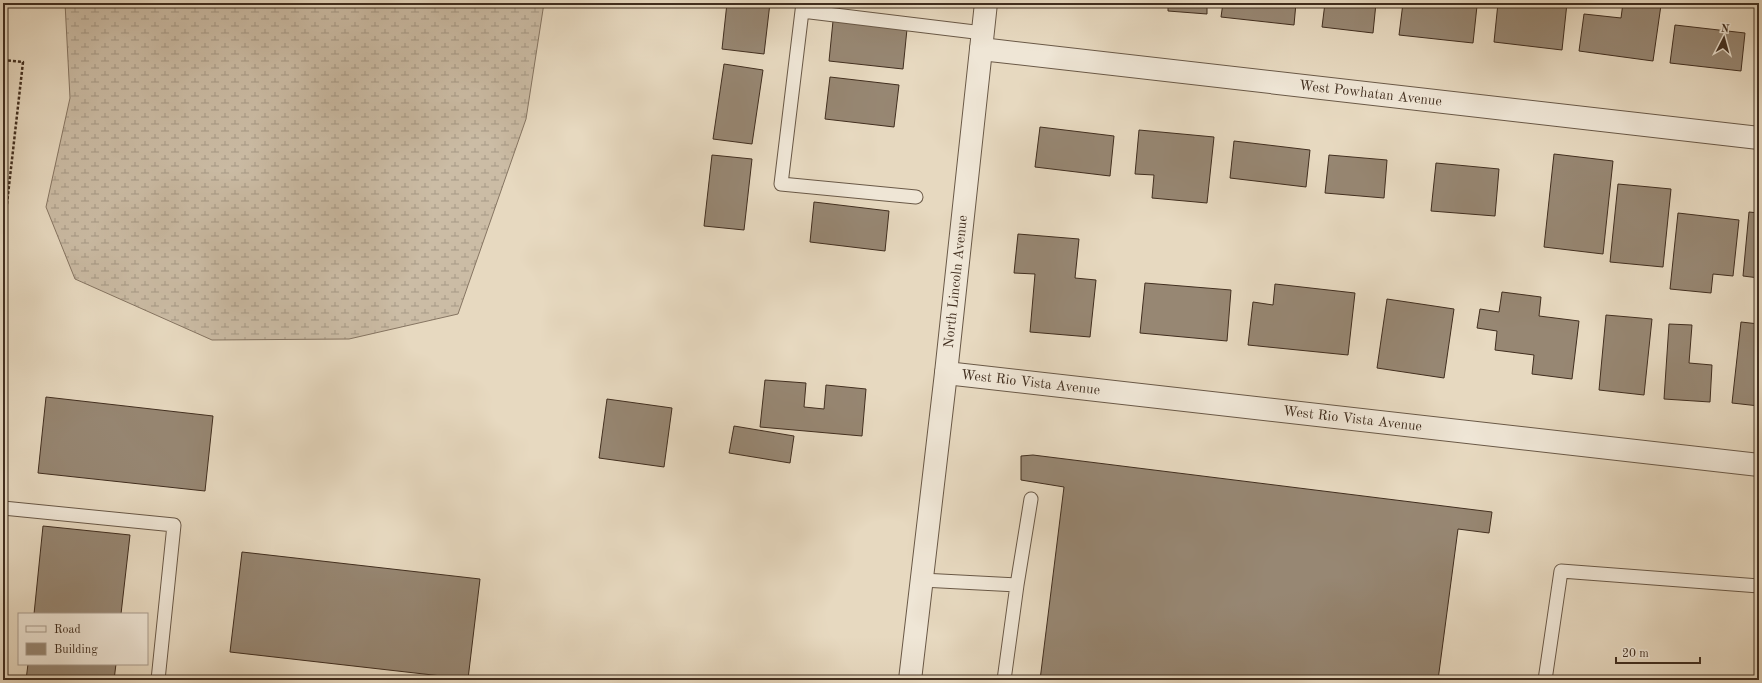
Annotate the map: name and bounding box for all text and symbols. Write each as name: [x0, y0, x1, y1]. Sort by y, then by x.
north arrow: [1704, 18, 1744, 58]
text: N: [1720, 24, 1730, 36]
street label: West Powhatan Avenue: [1298, 78, 1443, 109]
street label: North Lincoln Avenue: [942, 215, 970, 349]
street label: West Rio Vista Avenue: [960, 368, 1101, 397]
street label: West Rio Vista Avenue: [1282, 404, 1423, 434]
legend: [18, 613, 148, 665]
text: Road: [54, 624, 81, 636]
scale bar: [1616, 639, 1700, 665]
text: Building: [54, 644, 98, 656]
text: 20 m: [1622, 648, 1649, 660]

